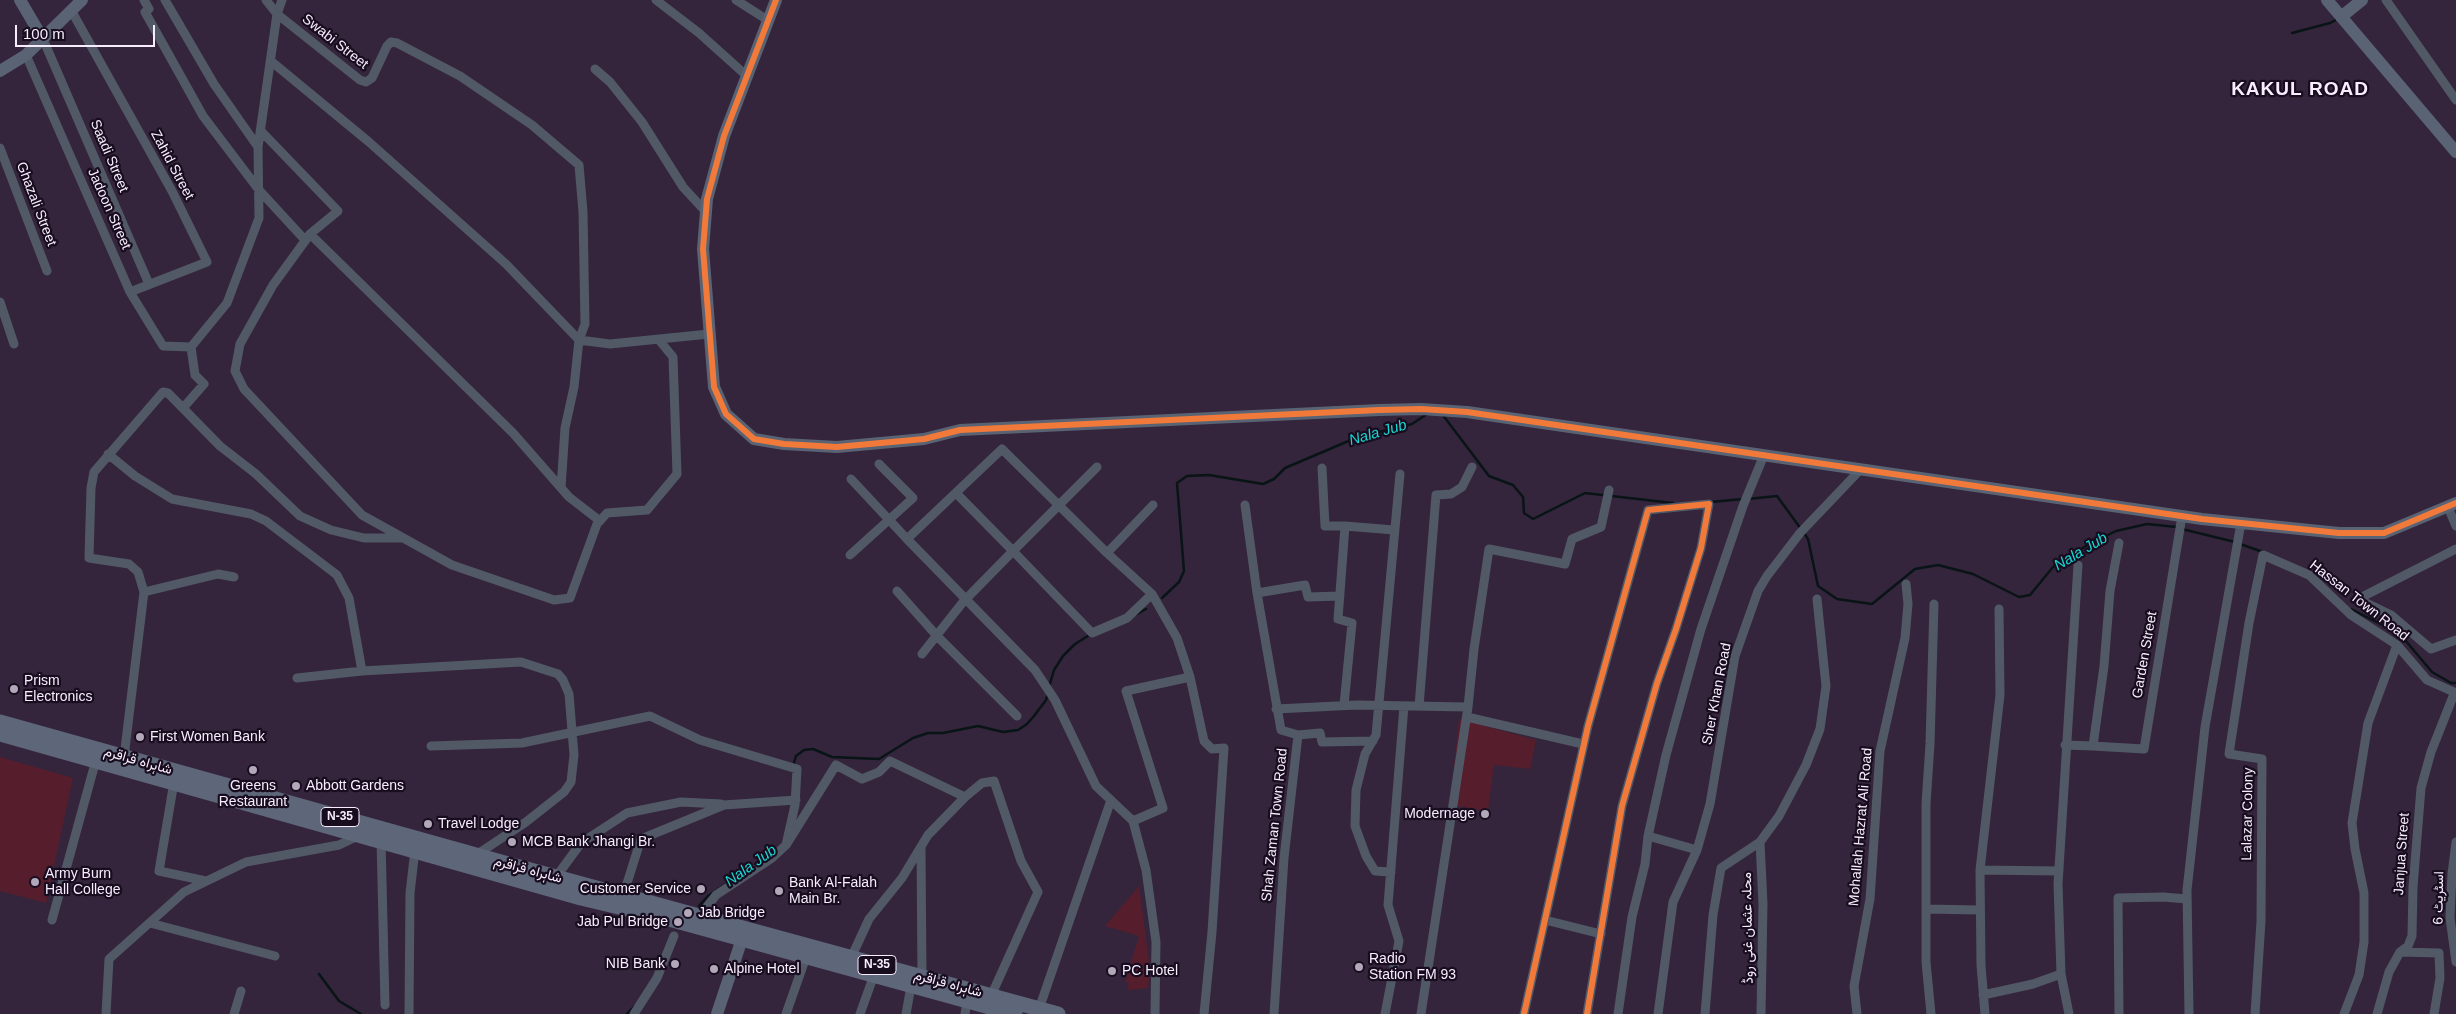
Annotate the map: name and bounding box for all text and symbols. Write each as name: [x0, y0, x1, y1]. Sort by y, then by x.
street label: Swabi Street: [299, 11, 371, 73]
scale bar: [18, 15, 158, 47]
text: 100 m: [23, 25, 65, 42]
district label: KAKUL ROAD: [2230, 79, 2370, 101]
street label: Saadi Street: [86, 117, 132, 195]
street label: Zahid Street: [147, 127, 197, 203]
street label: Ghazali Street: [12, 160, 60, 248]
street label: Jadoon Street: [84, 166, 134, 252]
water label: Nala Jub: [1347, 416, 1409, 450]
water label: Nala Jub: [2051, 529, 2111, 575]
street label: Hassan Town Road: [2306, 557, 2412, 645]
street label: Garden Street: [2129, 610, 2161, 700]
street label: Sher Khan Road: [1699, 642, 1735, 746]
place label: Prism Electronics: [24, 673, 92, 706]
marker: Prism Electronics: [8, 683, 20, 695]
place label: First Women Bank: [150, 729, 265, 745]
marker: First Women Bank: [134, 731, 146, 743]
street label: شاہراہ قراقرم: [102, 743, 174, 779]
street label: Shah Zaman Town Road: [1259, 747, 1291, 903]
street label: Mohallah Hazrat Ali Road: [1846, 747, 1876, 907]
marker: Greens Restaurant: [247, 764, 259, 776]
street label: Lalazar Colony: [2239, 767, 2257, 861]
place label: Greens Restaurant: [219, 778, 287, 810]
place label: Abbott Gardens: [306, 778, 404, 794]
marker: Abbott Gardens: [290, 780, 302, 792]
place label: Modernage: [1404, 806, 1475, 822]
road number: N-35: [321, 808, 359, 826]
marker: Modernage: [1479, 808, 1491, 820]
street label: Janjua Street: [2391, 812, 2413, 896]
place label: Travel Lodge: [438, 816, 519, 832]
marker: Travel Lodge: [422, 818, 434, 830]
place label: MCB Bank Jhangi Br.: [522, 834, 655, 850]
marker: MCB Bank Jhangi Br.: [506, 836, 518, 848]
water label: Nala Jub: [722, 841, 780, 891]
street label: شاہراہ قراقرم: [492, 853, 564, 887]
place label: Army Burn Hall College: [45, 866, 120, 899]
street label: اسٹریٹ 6: [2430, 871, 2448, 925]
street label: محلہ عثمان غنی روڈ: [1739, 872, 1757, 984]
place label: Bank Al-Falah Main Br.: [789, 875, 877, 908]
marker: Army Burn Hall College: [29, 876, 41, 888]
place label: Customer Service: [580, 881, 691, 897]
marker: Customer Service: [695, 883, 707, 895]
marker: Bank Al-Falah Main Br.: [773, 885, 785, 897]
place label: Jab Bridge: [698, 905, 765, 921]
marker: Jab Bridge: [682, 907, 694, 919]
place label: Jab Pul Bridge: [577, 914, 668, 930]
marker: Jab Pul Bridge: [672, 916, 684, 928]
place label: Radio Station FM 93: [1369, 951, 1456, 984]
place label: NIB Bank: [606, 956, 665, 972]
road number: N-35: [858, 956, 896, 974]
marker: NIB Bank: [669, 958, 681, 970]
place label: Alpine Hotel: [724, 961, 799, 977]
marker: Radio Station FM 93: [1353, 961, 1365, 973]
marker: Alpine Hotel: [708, 963, 720, 975]
place label: PC Hotel: [1122, 963, 1178, 979]
marker: PC Hotel: [1106, 965, 1118, 977]
street label: شاہراہ قراقرم: [912, 967, 984, 1001]

